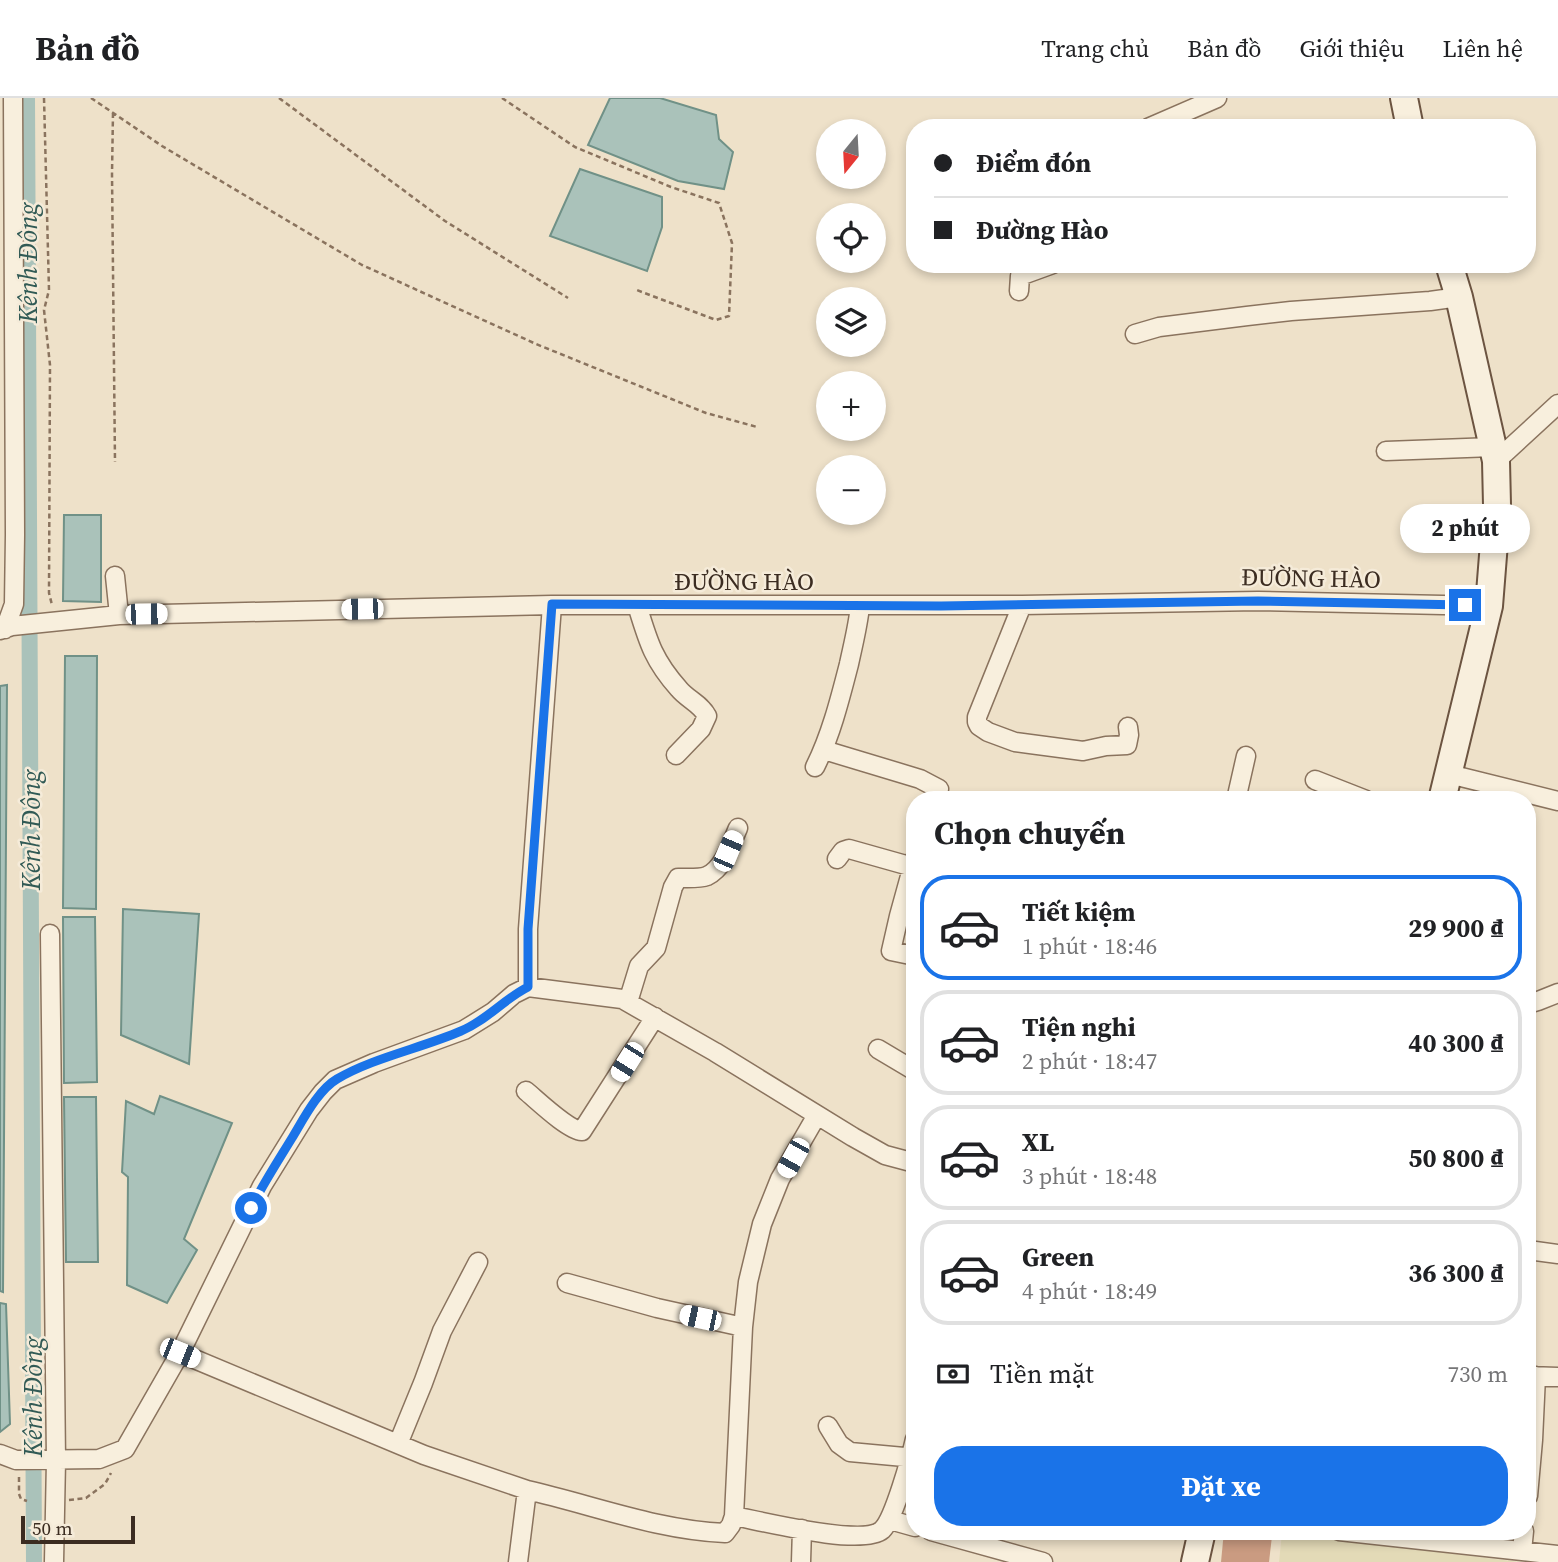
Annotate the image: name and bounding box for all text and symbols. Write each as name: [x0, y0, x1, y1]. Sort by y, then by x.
text: Bản đồ: [35, 26, 140, 71]
text: Trang chủ: [1041, 32, 1149, 65]
text: Bản đồ: [1187, 32, 1261, 65]
text: Giới thiệu: [1299, 32, 1405, 65]
text: Liên hệ: [1443, 32, 1523, 65]
north arrow: [816, 119, 886, 189]
map controls: [816, 119, 886, 525]
text: Điểm đón: [976, 145, 1091, 181]
water label: Kênh Đông: [10, 201, 46, 324]
button: locate: [816, 203, 886, 273]
text: Đường Hào: [976, 212, 1108, 248]
button: layers: [816, 287, 886, 357]
button: +: [816, 371, 886, 441]
button: −: [816, 455, 886, 525]
callout: 2 phút: [1400, 504, 1530, 552]
text: 2 phút: [1431, 512, 1499, 544]
street label: ĐƯỜNG HÀO: [1241, 560, 1381, 596]
street label: ĐƯỜNG HÀO: [674, 565, 814, 598]
route end: [1449, 589, 1481, 621]
car: [341, 598, 384, 620]
car: [125, 603, 168, 625]
water label: Kênh Đông: [13, 768, 49, 891]
text: Chọn chuyến: [934, 811, 1125, 855]
car: [711, 828, 746, 874]
text: Tiết kiệm: [1022, 894, 1136, 930]
icon: car: [938, 896, 1001, 959]
text: 29 900 ₫: [1408, 910, 1504, 946]
text: 1 phút · 18:46: [1022, 930, 1157, 962]
text: Tiện nghi: [1022, 1009, 1136, 1045]
icon: car: [938, 1011, 1001, 1074]
text: 40 300 ₫: [1408, 1025, 1504, 1061]
car: [607, 1039, 648, 1085]
text: 2 phút · 18:47: [1022, 1045, 1157, 1077]
text: XL: [1022, 1124, 1054, 1160]
icon: car: [938, 1126, 1001, 1189]
car: [774, 1135, 813, 1181]
text: 50 800 ₫: [1408, 1140, 1504, 1176]
text: 3 phút · 18:48: [1022, 1160, 1157, 1192]
route start: [235, 1192, 267, 1224]
text: Green: [1022, 1239, 1094, 1275]
icon: car: [938, 1241, 1001, 1304]
text: 36 300 ₫: [1408, 1255, 1504, 1291]
text: 4 phút · 18:49: [1022, 1275, 1157, 1307]
car: [678, 1303, 723, 1333]
water label: Kênh Đông: [15, 1335, 51, 1458]
car: [157, 1335, 204, 1371]
icon: cash: [934, 1355, 972, 1393]
text: Tiền mặt: [990, 1356, 1094, 1392]
text: 730 m: [1447, 1358, 1508, 1390]
button: Đặt xe: [934, 1446, 1508, 1526]
scale bar: [21, 1513, 135, 1545]
text: 50 m: [32, 1515, 73, 1541]

